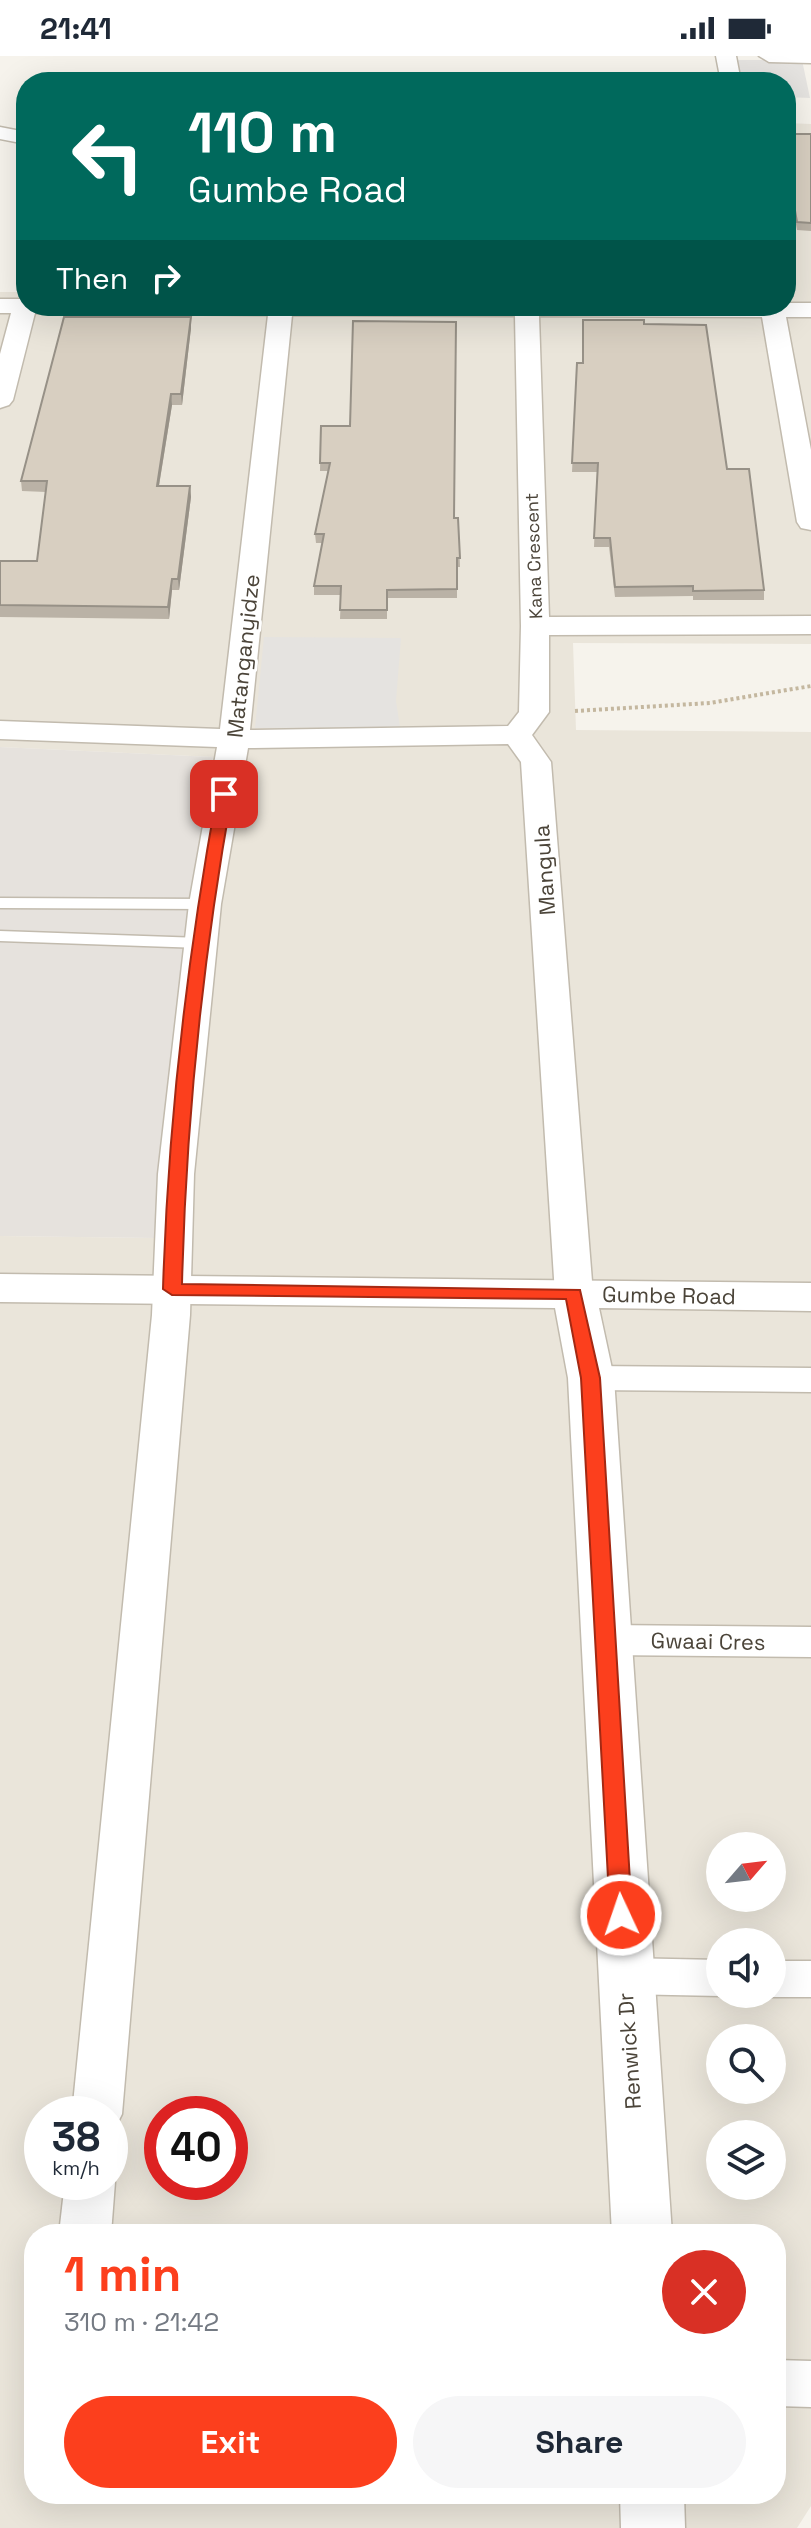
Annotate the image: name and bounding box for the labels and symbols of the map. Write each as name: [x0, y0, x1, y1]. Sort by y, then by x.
street label: Kana Crescent: [520, 493, 547, 619]
street label: Matanganyidze: [220, 573, 266, 739]
pin: [190, 760, 258, 828]
street label: Mangula: [527, 823, 561, 916]
street label: Gumbe Road: [602, 1280, 736, 1310]
street label: Gwaai Cres: [650, 1626, 766, 1656]
north arrow: [706, 1832, 786, 1912]
position arrow: [579, 1873, 663, 1957]
street label: Renwick Dr: [611, 1992, 647, 2110]
speed limit sign: 40: [144, 2096, 248, 2200]

